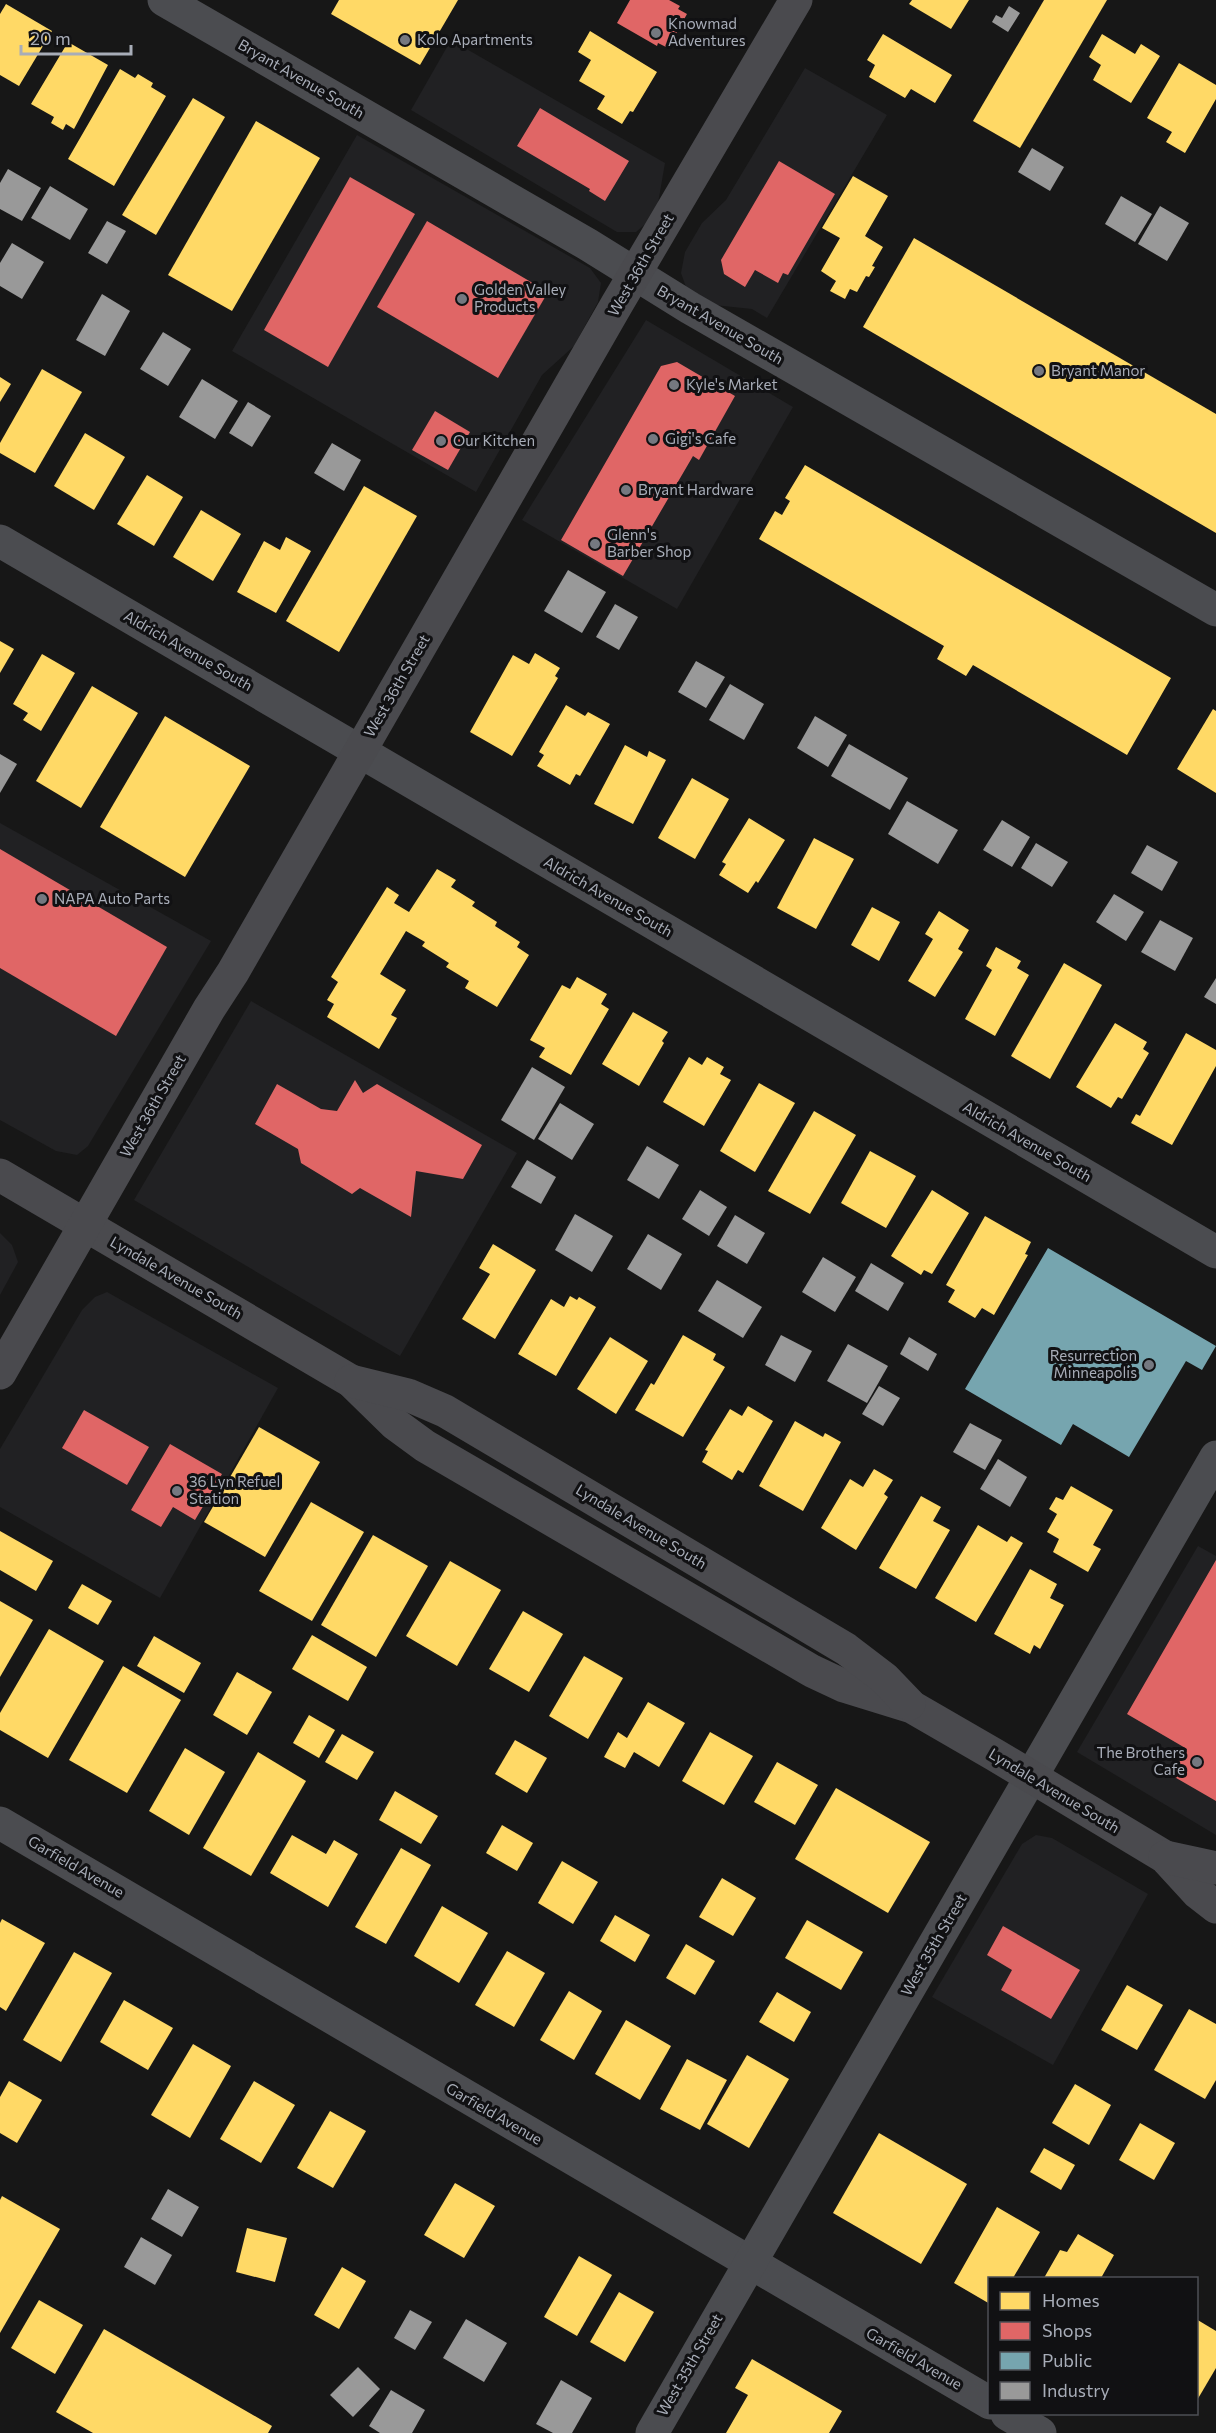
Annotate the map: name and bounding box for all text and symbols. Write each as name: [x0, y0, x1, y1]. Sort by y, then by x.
place label: Knowmad Adventures: [668, 14, 746, 49]
scale bar: [21, 18, 130, 56]
marker: Knowmad Adventures: [649, 26, 663, 40]
text: 20 m: [30, 27, 71, 49]
place label: Kolo Apartments: [417, 30, 533, 48]
marker: Kolo Apartments: [398, 33, 412, 47]
street label: Bryant Avenue South: [235, 35, 368, 122]
street label: West 36th Street: [603, 210, 677, 319]
place label: Golden Valley Products: [474, 280, 567, 315]
street label: Bryant Avenue South: [654, 281, 787, 368]
marker: Golden Valley Products: [455, 292, 469, 306]
place label: Bryant Manor: [1051, 361, 1145, 379]
marker: Bryant Manor: [1032, 364, 1046, 378]
place label: Kyle's Market: [686, 375, 778, 393]
marker: Kyle's Market: [667, 378, 681, 392]
place label: Gigi's Cafe: [665, 429, 736, 447]
place label: Our Kitchen: [453, 431, 535, 449]
marker: Gigi's Cafe: [646, 432, 660, 446]
marker: Our Kitchen: [434, 434, 448, 448]
place label: Bryant Hardware: [638, 480, 754, 498]
marker: Bryant Hardware: [619, 483, 633, 497]
place label: Glenn's Barber Shop: [607, 525, 692, 560]
marker: Glenn's Barber Shop: [588, 537, 602, 551]
street label: Aldrich Avenue South: [121, 606, 256, 694]
street label: West 36th Street: [359, 631, 433, 740]
street label: Aldrich Avenue South: [541, 852, 676, 940]
place label: NAPA Auto Parts: [54, 889, 170, 907]
marker: NAPA Auto Parts: [35, 892, 49, 906]
street label: West 36th Street: [115, 1051, 189, 1160]
street label: Aldrich Avenue South: [960, 1097, 1095, 1185]
street label: Lyndale Avenue South: [107, 1232, 246, 1322]
place label: Resurrection Minneapolis: [1050, 1346, 1137, 1381]
marker: Resurrection Minneapolis: [1142, 1358, 1156, 1372]
place label: 36 Lyn Refuel Station: [189, 1472, 280, 1507]
street label: Lyndale Avenue South: [573, 1480, 710, 1572]
marker: 36 Lyn Refuel Station: [170, 1484, 184, 1498]
place label: The Brothers Cafe: [1097, 1743, 1185, 1778]
street label: Lyndale Avenue South: [986, 1744, 1123, 1836]
marker: The Brothers Cafe: [1190, 1755, 1204, 1769]
street label: Garfield Avenue: [25, 1831, 128, 1901]
street label: West 35th Street: [897, 1890, 970, 1999]
street label: Garfield Avenue: [443, 2078, 546, 2148]
legend: [988, 2277, 1198, 2415]
text: Homes: [1042, 2289, 1100, 2311]
street label: West 35th Street: [653, 2310, 726, 2419]
text: Shops: [1042, 2319, 1092, 2341]
street label: Garfield Avenue: [863, 2323, 966, 2393]
text: Public: [1042, 2349, 1092, 2371]
text: Industry: [1042, 2379, 1110, 2401]

